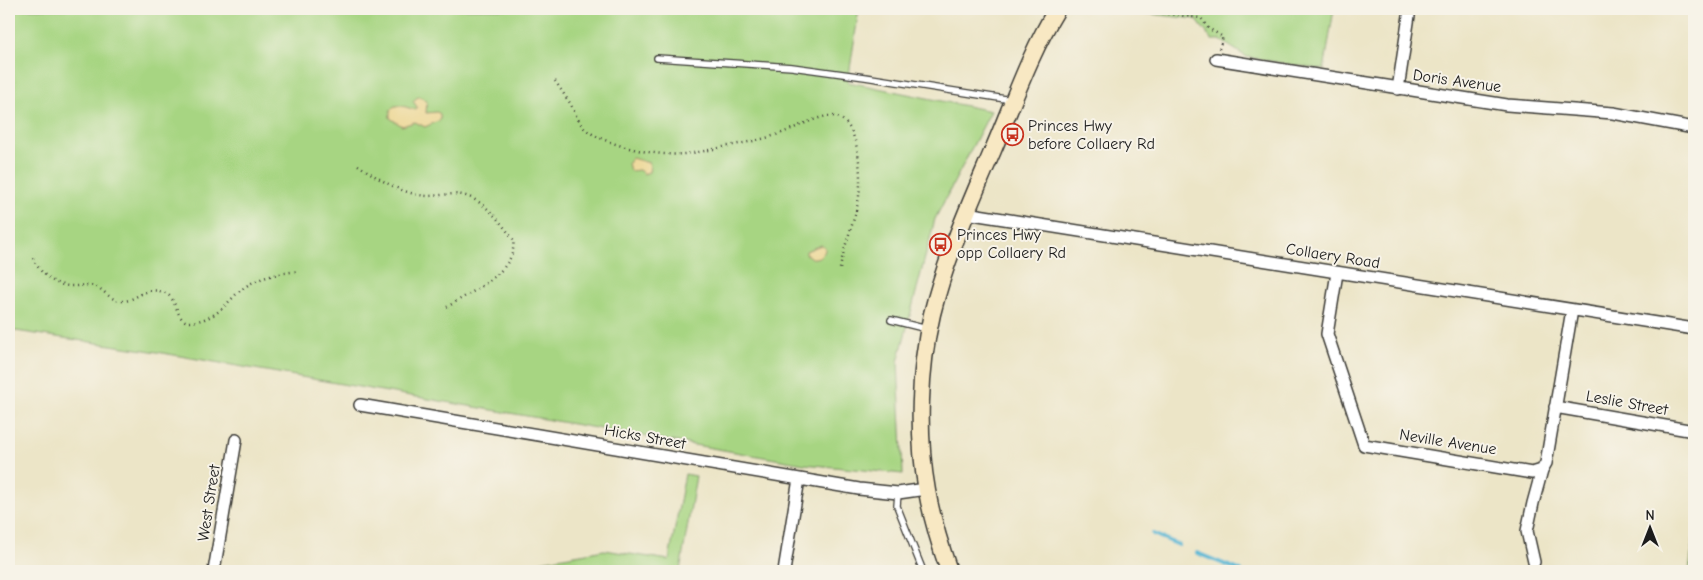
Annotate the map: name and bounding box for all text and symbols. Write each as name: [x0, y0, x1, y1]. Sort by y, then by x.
street label: Doris Avenue: [1412, 66, 1502, 96]
place label: Princes Hwy before Collaery Rd: [1028, 117, 1155, 153]
bus stop icon: Princes Hwy before Collaery Rd: [1000, 123, 1024, 147]
place label: Princes Hwy opp Collaery Rd: [957, 226, 1066, 262]
bus stop icon: Princes Hwy opp Collaery Rd: [929, 232, 953, 256]
street label: Collaery Road: [1285, 240, 1381, 272]
street label: Leslie Street: [1585, 387, 1670, 419]
street label: Hicks Street: [603, 421, 688, 453]
street label: Neville Avenue: [1398, 425, 1498, 459]
street label: West Street: [194, 463, 224, 543]
north arrow: [1626, 502, 1676, 552]
text: N: [1645, 507, 1655, 524]

